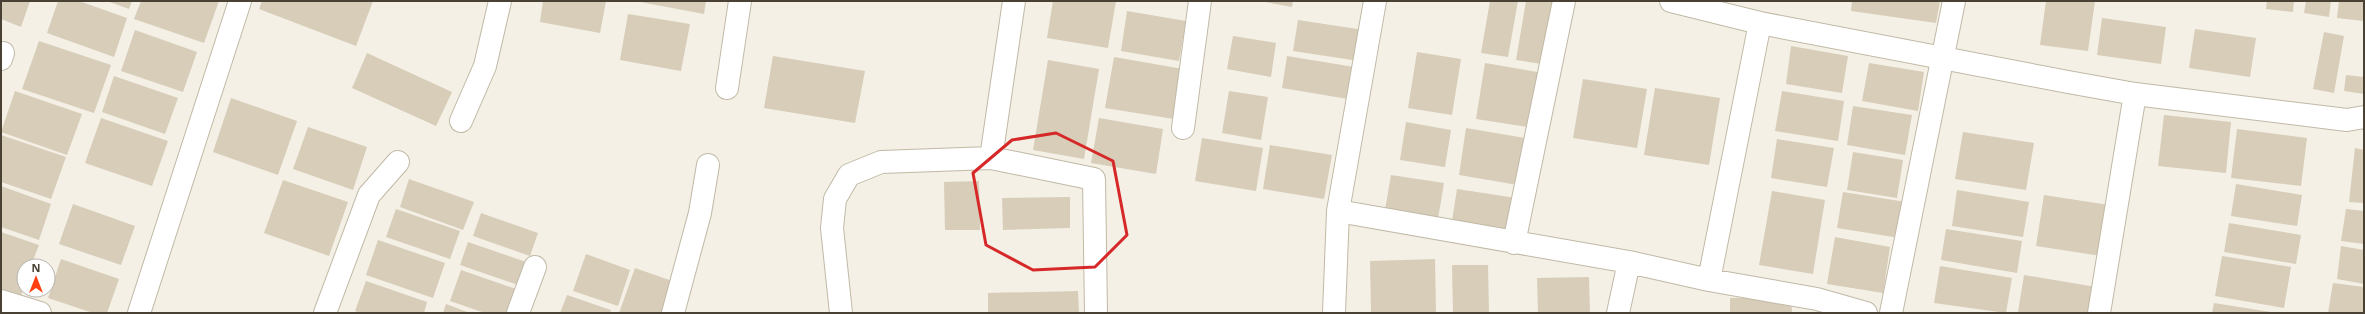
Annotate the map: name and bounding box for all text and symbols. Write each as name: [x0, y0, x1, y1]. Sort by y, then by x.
north arrow: [16, 258, 56, 298]
text: N: [32, 260, 40, 275]

